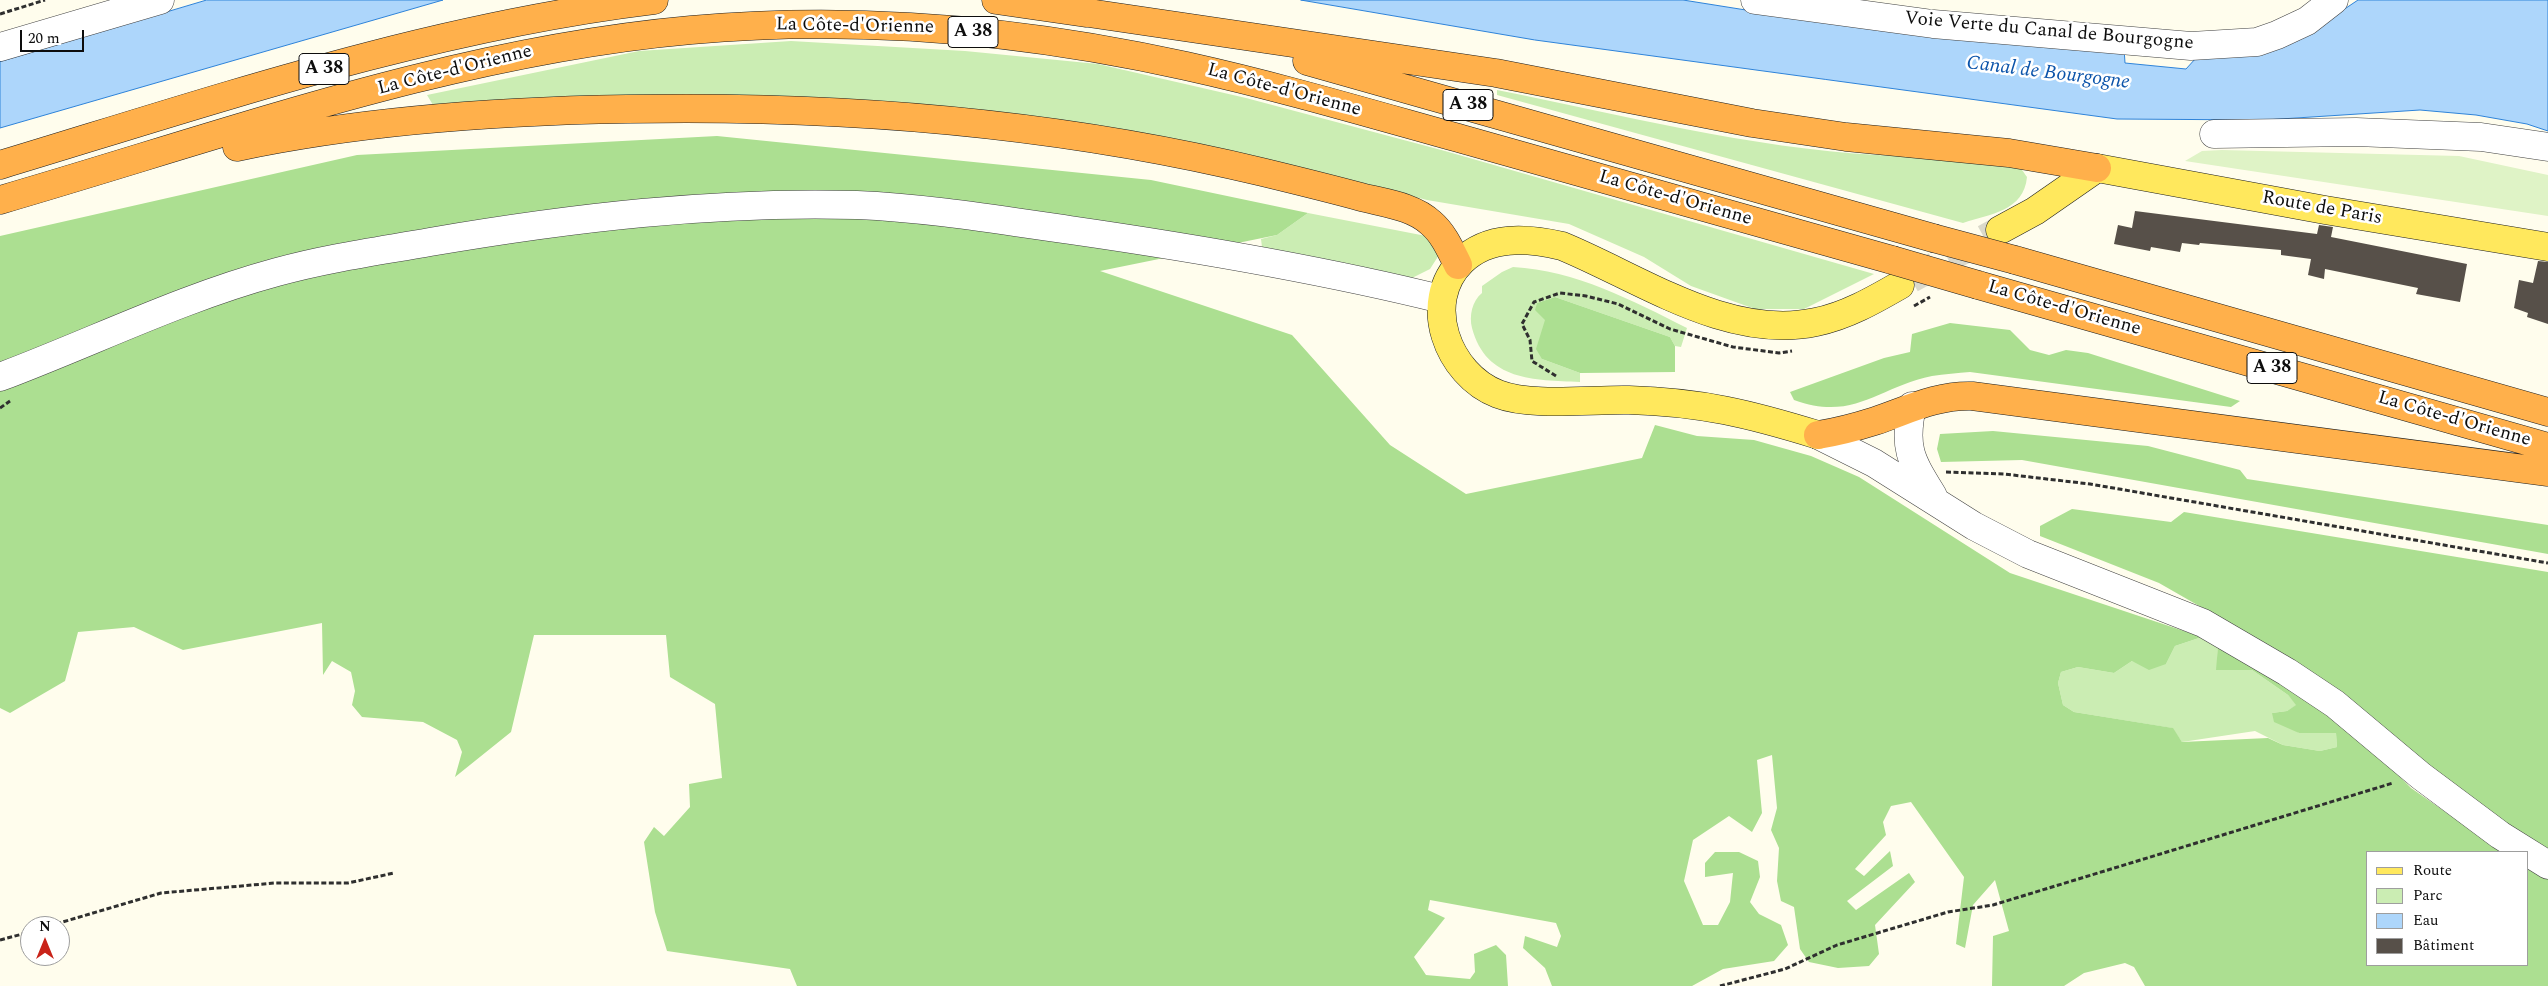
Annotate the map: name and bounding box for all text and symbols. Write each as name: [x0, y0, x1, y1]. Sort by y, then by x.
street label: Voie Verte du Canal de Bourgogne: [1904, 8, 2194, 56]
street label: La Côte-d'Orienne: [776, 14, 934, 40]
road number: A 38: [948, 16, 998, 48]
scale bar: [22, 20, 86, 52]
text: 20 m: [28, 27, 60, 50]
street label: La Côte-d'Orienne: [375, 41, 535, 101]
water label: Canal de Bourgogne: [1965, 52, 2131, 96]
road number: A 38: [299, 54, 349, 85]
street label: La Côte-d'Orienne: [1205, 60, 1363, 122]
road number: A 38: [1443, 90, 1493, 120]
street label: La Côte-d'Orienne: [1596, 166, 1754, 232]
street label: Route de Paris: [2260, 187, 2384, 231]
street label: La Côte-d'Orienne: [1985, 276, 2143, 342]
road number: A 38: [2247, 352, 2297, 383]
street label: La Côte-d'Orienne: [2375, 387, 2533, 453]
legend: [2366, 851, 2528, 966]
text: Route: [2413, 859, 2452, 882]
text: Parc: [2413, 884, 2443, 907]
text: Eau: [2413, 909, 2439, 932]
north arrow: [20, 916, 70, 966]
text: N: [39, 916, 51, 937]
text: Bâtiment: [2413, 934, 2474, 957]

